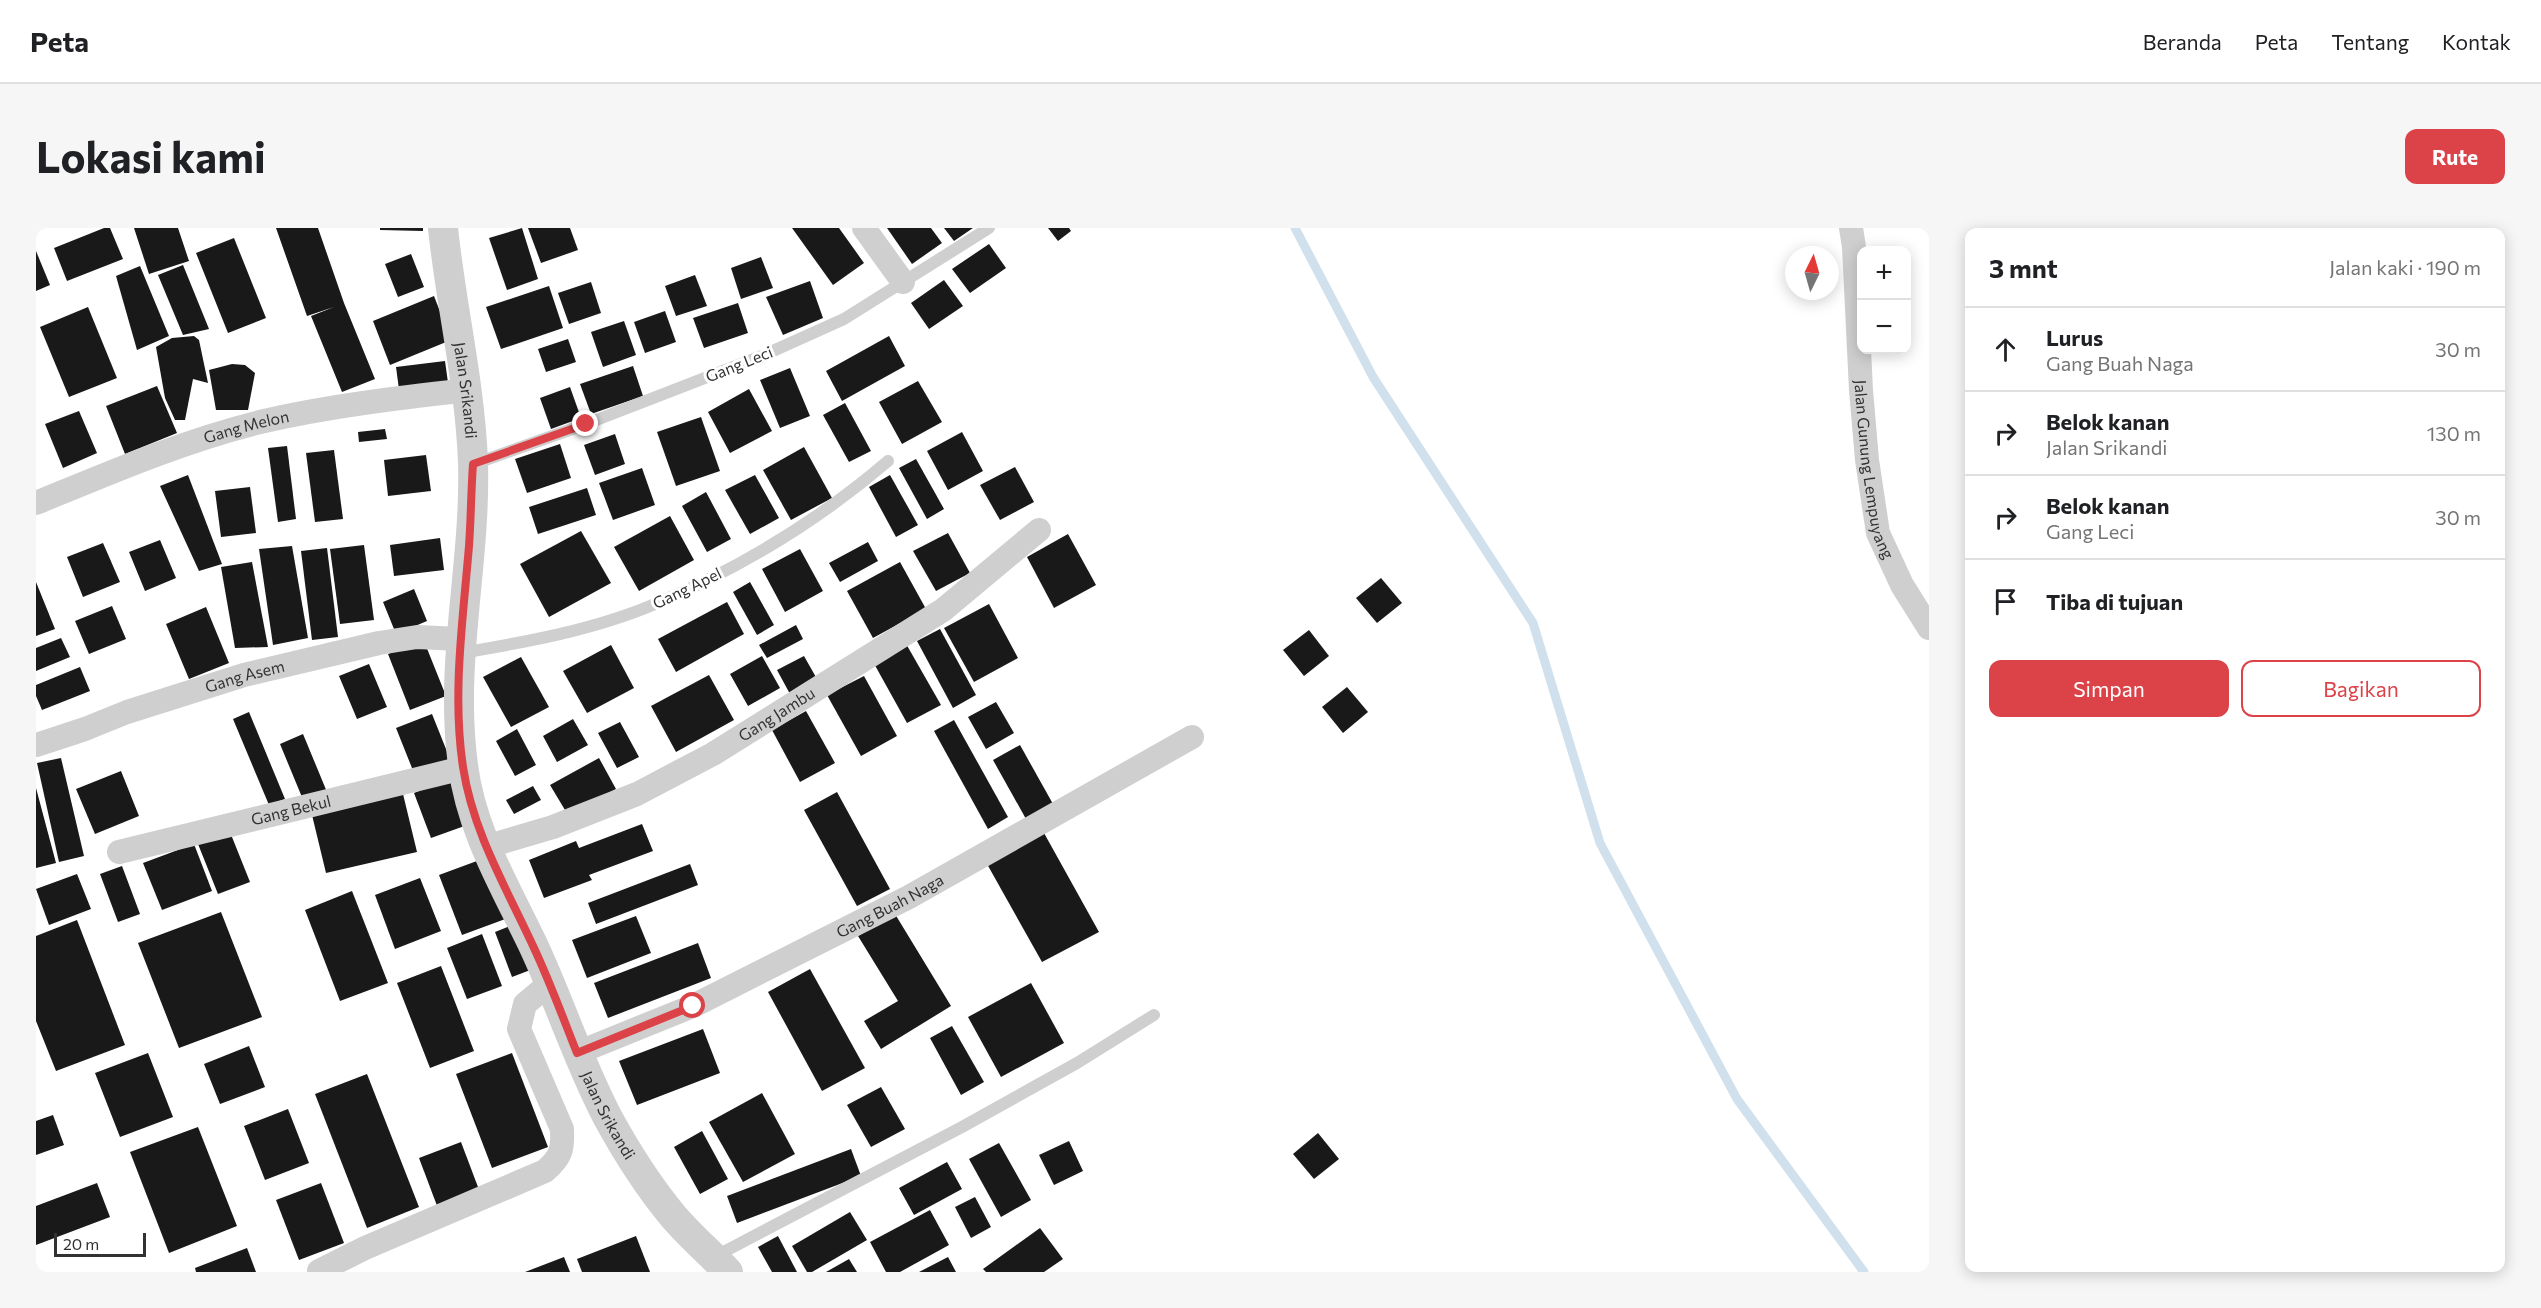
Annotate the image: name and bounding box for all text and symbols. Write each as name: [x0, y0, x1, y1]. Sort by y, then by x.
text: Peta: [30, 24, 89, 58]
text: Beranda: [2143, 29, 2222, 54]
text: Peta: [2255, 29, 2298, 54]
text: Tentang: [2331, 29, 2409, 54]
text: Kontak: [2442, 29, 2511, 54]
button: Rute: [2405, 129, 2505, 184]
text: Lokasi kami: [36, 130, 266, 182]
north arrow: [1785, 246, 1839, 300]
map controls: [1857, 246, 1911, 354]
button: +: [1857, 246, 1911, 300]
text: 3 mnt: [1989, 252, 2058, 283]
text: Jalan kaki · 190 m: [2329, 255, 2481, 279]
button: −: [1857, 300, 1911, 354]
text: Lurus: [2046, 324, 2103, 351]
icon: ahead: [1989, 333, 2022, 366]
text: 30 m: [2435, 337, 2481, 361]
street label: Jalan Srikandi: [451, 341, 482, 439]
street label: Gang Leci: [703, 341, 775, 386]
text: Gang Buah Naga: [2046, 351, 2194, 375]
street label: Jalan Gunung Lempuyang: [1852, 379, 1899, 562]
street label: Gang Melon: [201, 406, 291, 447]
text: Belok kanan: [2046, 408, 2169, 435]
route end: [572, 410, 598, 436]
icon: right: [1989, 417, 2022, 450]
text: 130 m: [2427, 421, 2481, 445]
text: Jalan Srikandi: [2046, 435, 2167, 459]
text: Belok kanan: [2046, 492, 2169, 519]
icon: right: [1989, 501, 2022, 534]
text: 30 m: [2435, 505, 2481, 529]
text: Gang Leci: [2046, 519, 2134, 543]
street label: Gang Apel: [649, 563, 724, 612]
icon: arrive: [1989, 585, 2022, 618]
text: Tiba di tujuan: [2046, 588, 2183, 615]
street label: Gang Asem: [202, 656, 286, 696]
button: Simpan: [1989, 660, 2229, 717]
button: Bagikan: [2241, 660, 2481, 717]
street label: Gang Jambu: [735, 683, 818, 745]
street label: Gang Bekul: [249, 791, 333, 828]
street label: Gang Buah Naga: [833, 870, 947, 941]
route start: [679, 992, 705, 1018]
street label: Jalan Srikandi: [578, 1068, 640, 1163]
scale bar: [54, 1230, 146, 1258]
text: 20 m: [63, 1234, 99, 1253]

